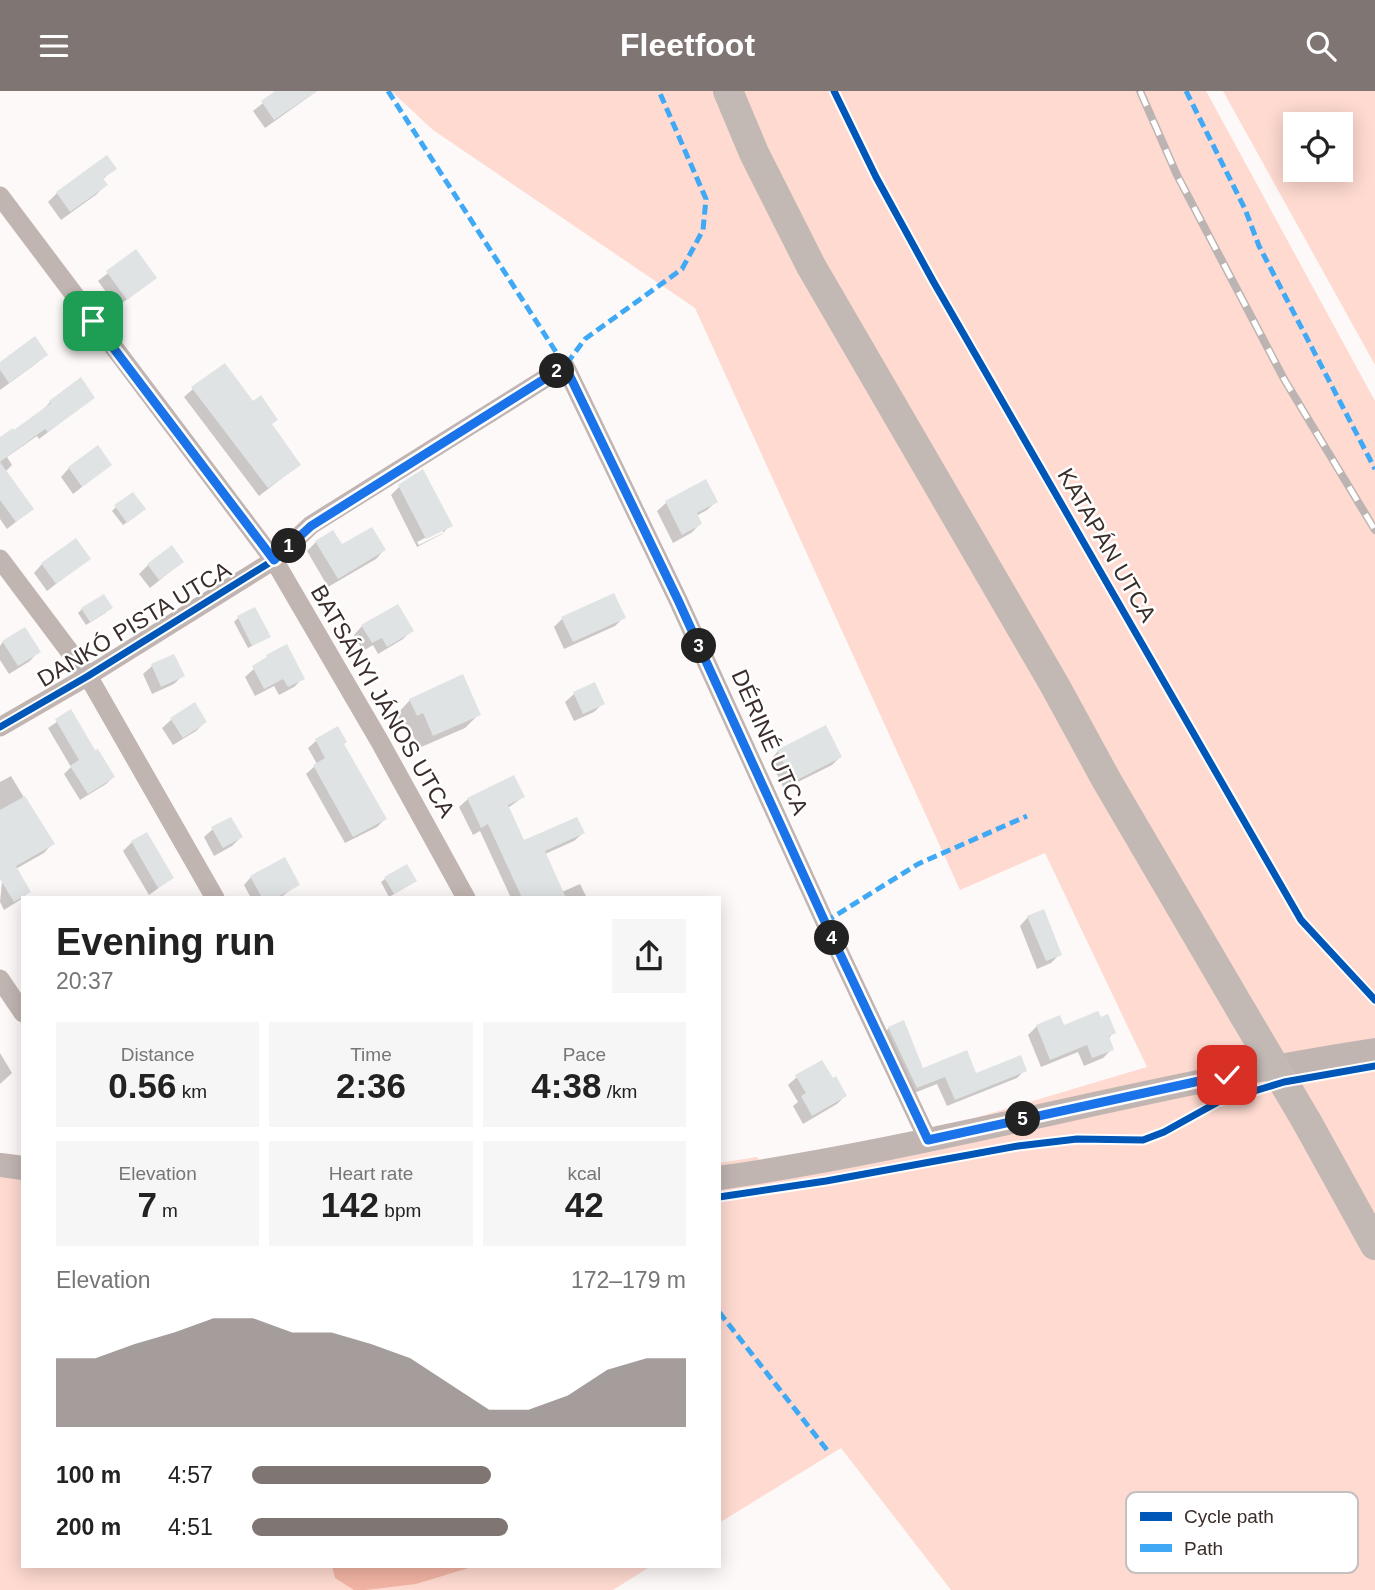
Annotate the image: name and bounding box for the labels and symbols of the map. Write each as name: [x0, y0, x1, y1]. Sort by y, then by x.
pin: [63, 291, 123, 351]
pin: 2: [540, 353, 574, 389]
street label: KATAPÁN UTCA: [1053, 464, 1162, 627]
pin: 1: [272, 529, 306, 563]
street label: DANKÓ PISTA UTCA: [33, 556, 236, 692]
street label: BATSÁNYI JÁNOS UTCA: [306, 580, 461, 822]
pin: 3: [682, 629, 716, 663]
street label: DÉRINÉ UTCA: [726, 665, 814, 819]
pin: 4: [814, 921, 850, 955]
pin: [1197, 1045, 1257, 1105]
pin: 5: [1006, 1101, 1040, 1137]
legend: [1126, 1492, 1358, 1573]
text: Cycle path: [1184, 1506, 1274, 1527]
text: Path: [1184, 1538, 1223, 1559]

